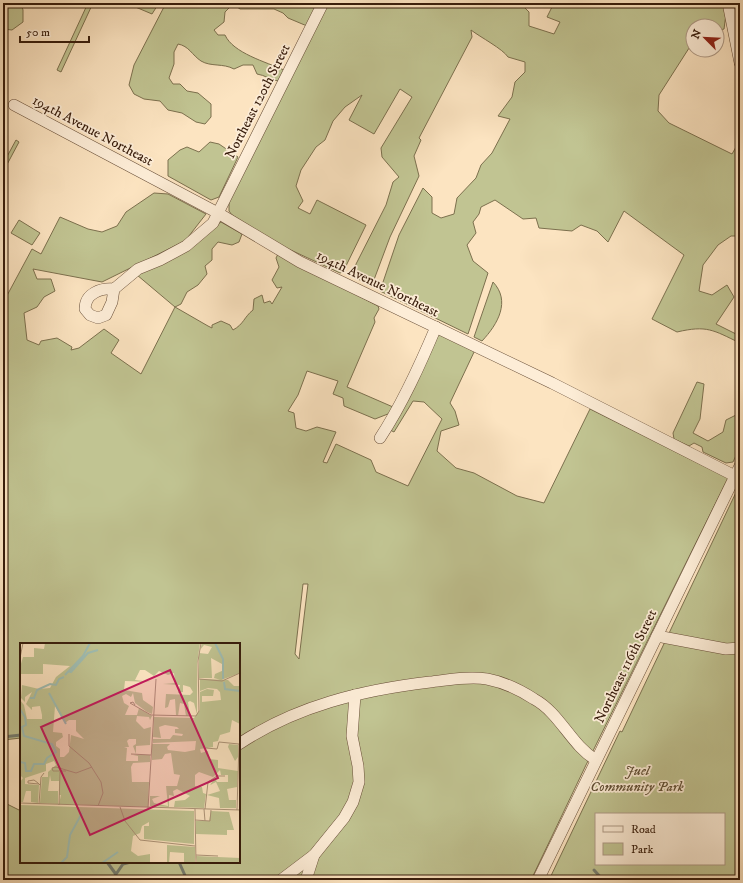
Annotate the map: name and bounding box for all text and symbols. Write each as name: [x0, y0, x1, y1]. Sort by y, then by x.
scale bar: [20, 18, 89, 44]
north arrow: [685, 18, 725, 58]
text: 50 m: [26, 25, 50, 40]
text: N: [689, 27, 705, 41]
street label: Northeast 120th Street: [221, 41, 295, 162]
street label: 194th Avenue Northeast: [29, 91, 156, 171]
street label: 194th Avenue Northeast: [313, 246, 442, 322]
street label: Northeast 116th Street: [591, 606, 661, 726]
inset map: [20, 643, 240, 863]
park label: Juel Community Park: [590, 762, 684, 796]
legend: [595, 813, 725, 865]
text: Road: [631, 822, 656, 837]
text: Park: [631, 842, 653, 857]

